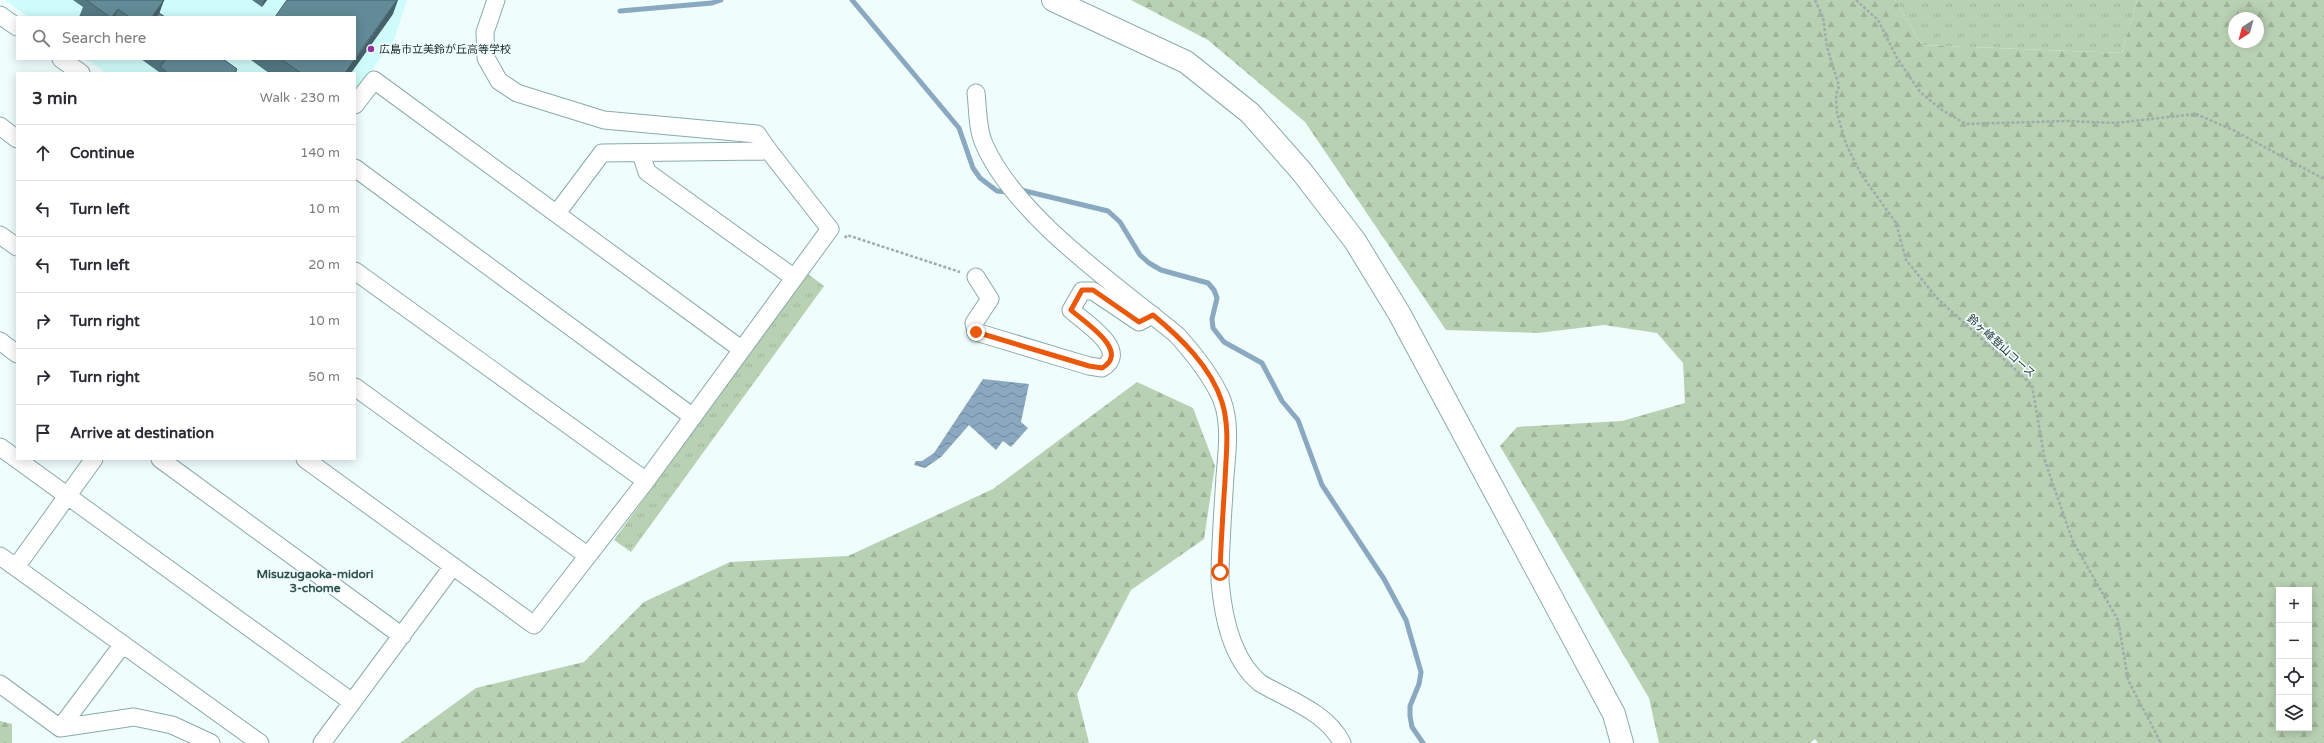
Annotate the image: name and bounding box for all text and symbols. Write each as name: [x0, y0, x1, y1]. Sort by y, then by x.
north arrow: [2228, 12, 2264, 48]
search box: [16, 16, 356, 60]
icon: search: [30, 27, 52, 49]
text: Search here: [62, 29, 146, 47]
place label: 広島市立美鈴が丘高等学校: [379, 43, 511, 56]
marker: 広島市立美鈴が丘高等学校: [366, 44, 376, 54]
text: 3 min: [32, 88, 77, 109]
text: Walk · 230 m: [260, 90, 340, 106]
icon: ahead: [32, 142, 54, 164]
text: Continue: [70, 144, 134, 162]
text: 140 m: [300, 145, 340, 161]
icon: left: [32, 198, 54, 220]
text: Turn left: [70, 200, 130, 218]
text: 10 m: [308, 201, 340, 217]
icon: left: [32, 254, 54, 276]
text: Turn left: [70, 256, 130, 274]
text: 20 m: [308, 257, 340, 273]
icon: right: [32, 310, 54, 332]
text: Turn right: [70, 312, 140, 330]
street label: 鈴ヶ峰登山コース: [1964, 312, 2038, 380]
text: 10 m: [308, 313, 340, 329]
route end: [967, 323, 985, 341]
icon: right: [32, 366, 54, 388]
text: Turn right: [70, 368, 140, 386]
text: 50 m: [308, 369, 340, 385]
icon: arrive: [32, 422, 54, 444]
text: Arrive at destination: [70, 424, 214, 442]
route start: [1211, 563, 1229, 581]
district label: Misuzugaoka-midori 3-chome: [257, 567, 373, 595]
map controls: [2276, 587, 2312, 731]
button: +: [2276, 587, 2312, 623]
button: −: [2276, 623, 2312, 659]
button: locate: [2276, 659, 2312, 695]
button: layers: [2276, 695, 2312, 731]

